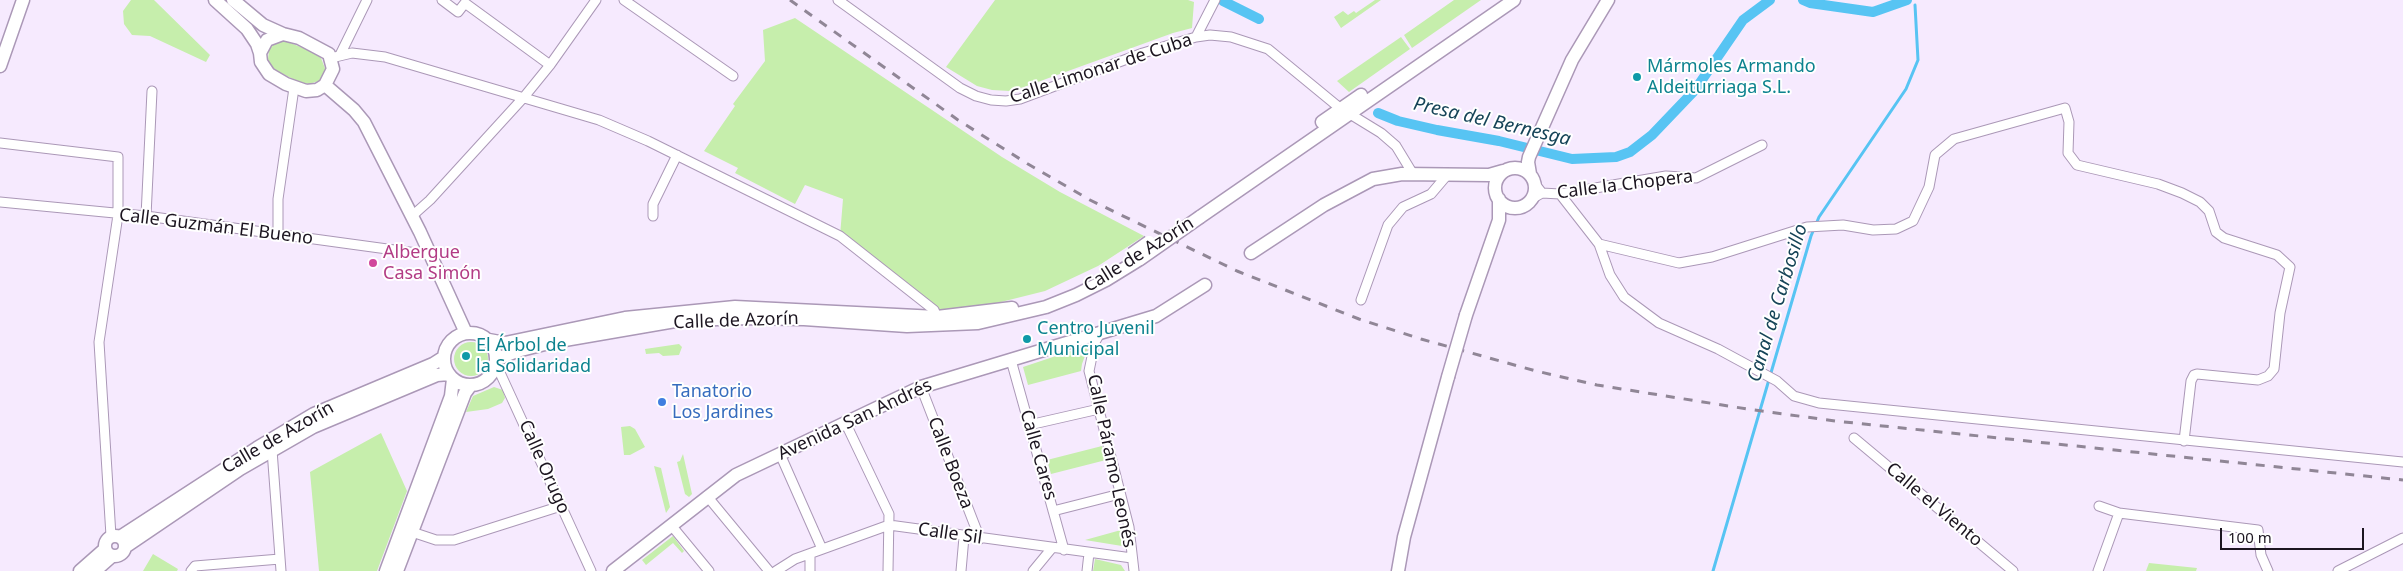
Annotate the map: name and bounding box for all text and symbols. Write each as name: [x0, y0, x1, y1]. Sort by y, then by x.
street label: Calle Limonar de Cuba: [1007, 29, 1195, 109]
place label: Mármoles Armando Aldeiturriaga S.L.: [1647, 56, 1816, 98]
marker: Mármoles Armando Aldeiturriaga S.L.: [1631, 71, 1643, 83]
water label: Presa del Bernesga: [1411, 93, 1573, 151]
street label: Calle la Chopera: [1556, 166, 1694, 204]
street label: Calle Guzmán El Bueno: [118, 204, 314, 250]
street label: Calle de Azorín: [1080, 213, 1198, 297]
water label: Canal de Carbosillo: [1743, 221, 1813, 385]
place label: Albergue Casa Simón: [383, 242, 481, 284]
marker: Albergue Casa Simón: [367, 257, 379, 269]
street label: Calle de Azorín: [673, 308, 799, 334]
place label: Centro Juvenil Municipal: [1037, 318, 1155, 360]
marker: Centro Juvenil Municipal: [1021, 333, 1033, 345]
place label: El Árbol de la Solidaridad: [476, 335, 591, 378]
marker: El Árbol de la Solidaridad: [460, 350, 472, 362]
street label: Calle Páramo Leonés: [1082, 372, 1140, 550]
street label: Avenida San Andrés: [774, 375, 936, 465]
place label: Tanatorio Los Jardines: [672, 381, 773, 424]
marker: Tanatorio Los Jardines: [656, 396, 668, 408]
street label: Calle de Azorín: [218, 397, 338, 479]
street label: Calle Cares: [1015, 407, 1061, 503]
street label: Calle Boeza: [923, 414, 977, 512]
street label: Calle Orugo: [514, 417, 574, 517]
street label: Calle el Viento: [1881, 458, 1987, 552]
scale bar: [2223, 518, 2367, 550]
street label: Calle Sil: [916, 519, 984, 549]
text: 100 m: [2228, 527, 2272, 547]

